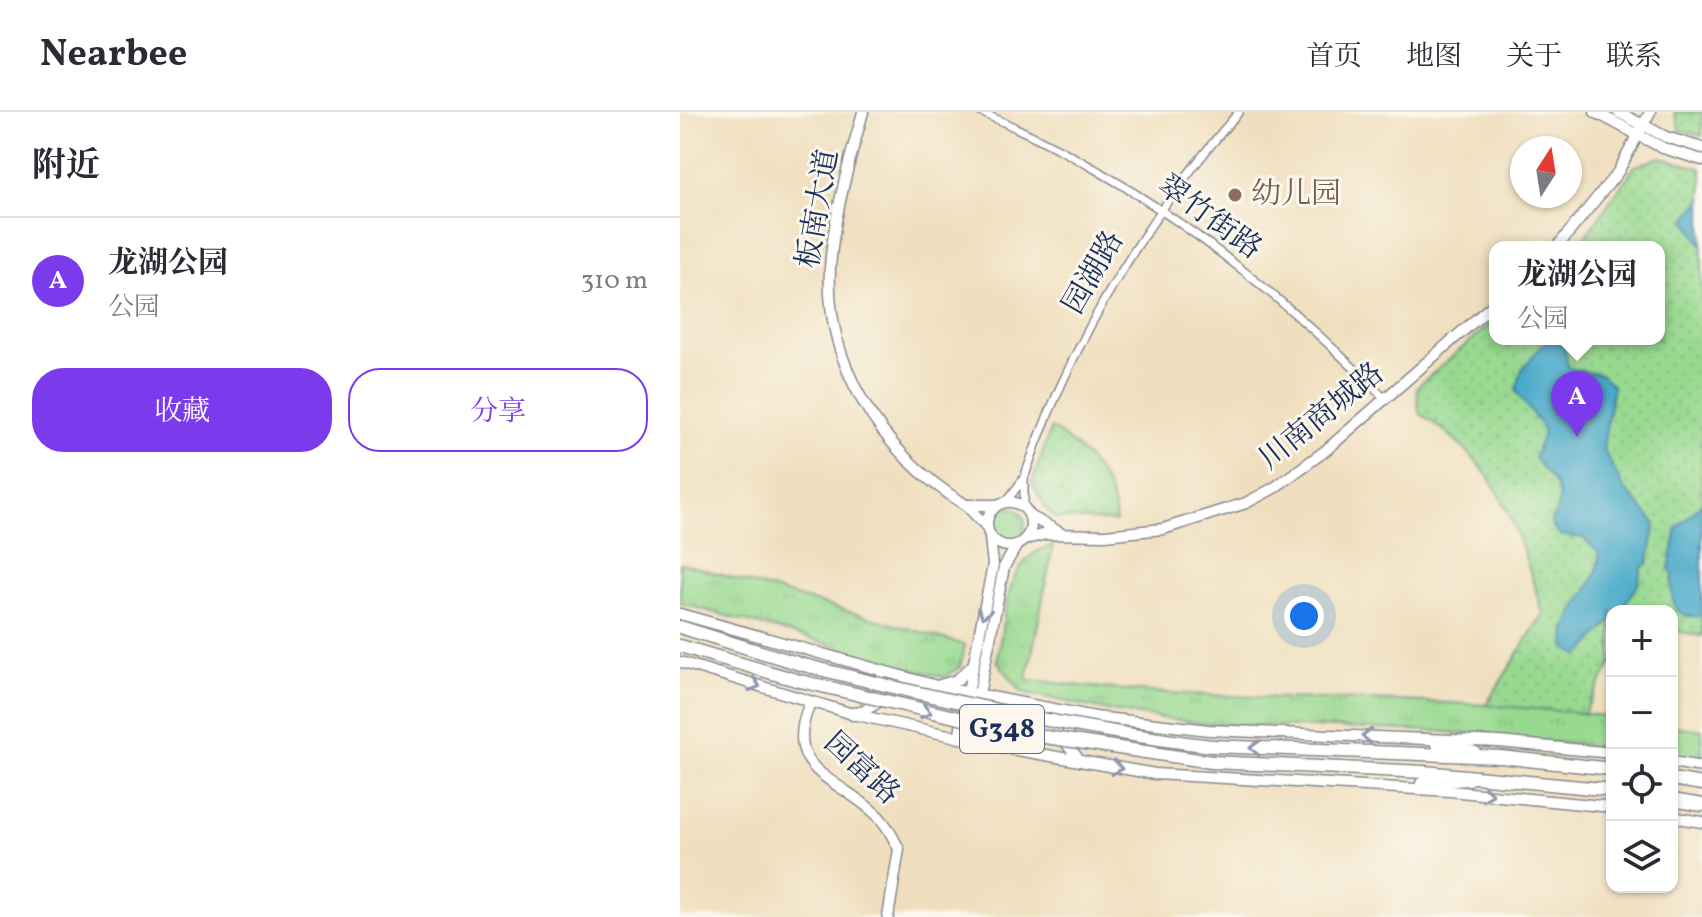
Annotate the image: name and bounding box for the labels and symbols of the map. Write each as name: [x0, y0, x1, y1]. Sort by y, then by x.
north arrow: [1510, 136, 1582, 208]
street label: 板南大道: [788, 146, 850, 272]
street label: 翠竹街路: [1148, 166, 1270, 270]
place label: 幼儿园: [1251, 174, 1341, 216]
marker: 幼儿园: [1226, 186, 1244, 204]
street label: 园湖路: [1053, 224, 1135, 322]
street label: 川南商城路: [1250, 353, 1394, 481]
pin: A: [1551, 371, 1603, 437]
your location: [1284, 596, 1324, 636]
one-way arrow: [976, 607, 993, 620]
one-way arrow: [747, 675, 761, 691]
one-way arrow: [918, 703, 932, 720]
road number: G348: [960, 705, 1044, 753]
street label: 园富路: [814, 723, 908, 815]
one-way arrow: [1360, 727, 1373, 744]
one-way arrow: [1248, 739, 1261, 756]
one-way arrow: [1110, 758, 1124, 775]
one-way arrow: [1481, 786, 1494, 803]

